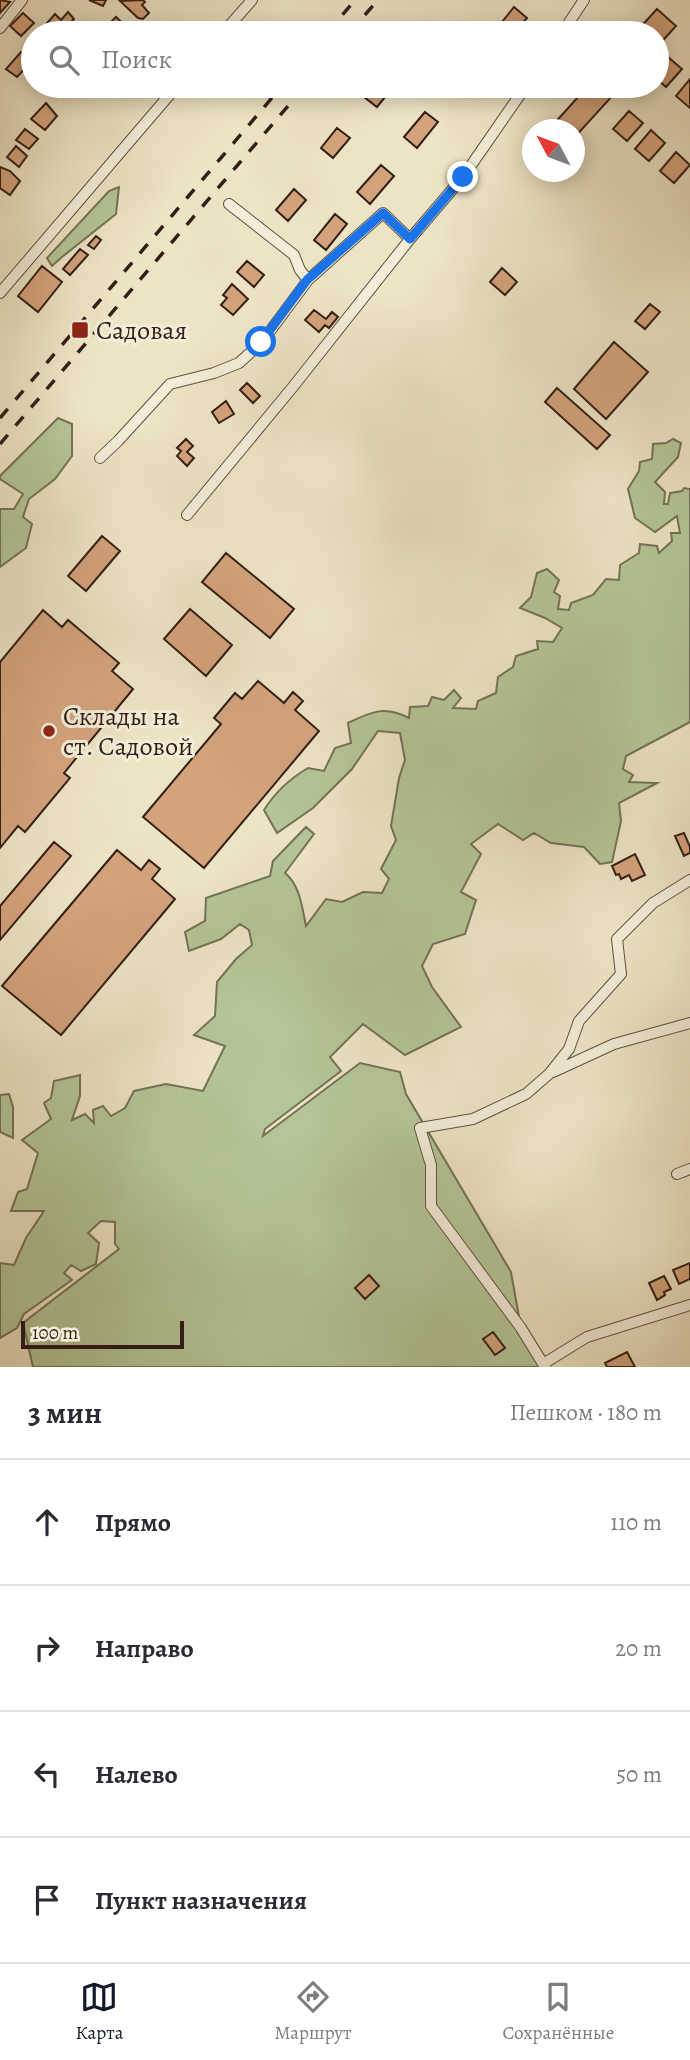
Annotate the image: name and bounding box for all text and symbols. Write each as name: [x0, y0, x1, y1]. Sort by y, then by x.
search box: [21, 21, 669, 98]
icon: search: [45, 41, 83, 79]
text: Поиск: [101, 42, 172, 77]
north arrow: [522, 119, 585, 182]
route end: [447, 161, 478, 192]
place label: Садовая: [96, 313, 187, 348]
marker: Садовая: [70, 320, 90, 340]
route start: [245, 326, 276, 357]
place label: Склады на ст. Садовой: [63, 699, 193, 764]
marker: Склады на ст. Садовой: [41, 723, 57, 739]
scale bar: [21, 1318, 184, 1350]
text: 100 m: [32, 1320, 78, 1346]
text: 3 мин: [28, 1393, 102, 1433]
text: Пешком · 180 m: [510, 1397, 662, 1428]
icon: ahead: [28, 1503, 66, 1541]
text: Прямо: [95, 1505, 171, 1540]
text: 110 m: [610, 1507, 662, 1538]
icon: right: [28, 1629, 66, 1667]
text: Направо: [95, 1631, 194, 1666]
text: 20 m: [615, 1633, 662, 1664]
icon: left: [28, 1755, 66, 1793]
text: Налево: [95, 1757, 178, 1792]
text: 50 m: [616, 1759, 662, 1790]
icon: arrive: [28, 1881, 66, 1919]
text: Пункт назначения: [95, 1883, 307, 1918]
tab: Карта: [76, 1978, 123, 2046]
tab: Маршрут: [274, 1978, 351, 2046]
tab: Сохранённые: [502, 1978, 614, 2046]

